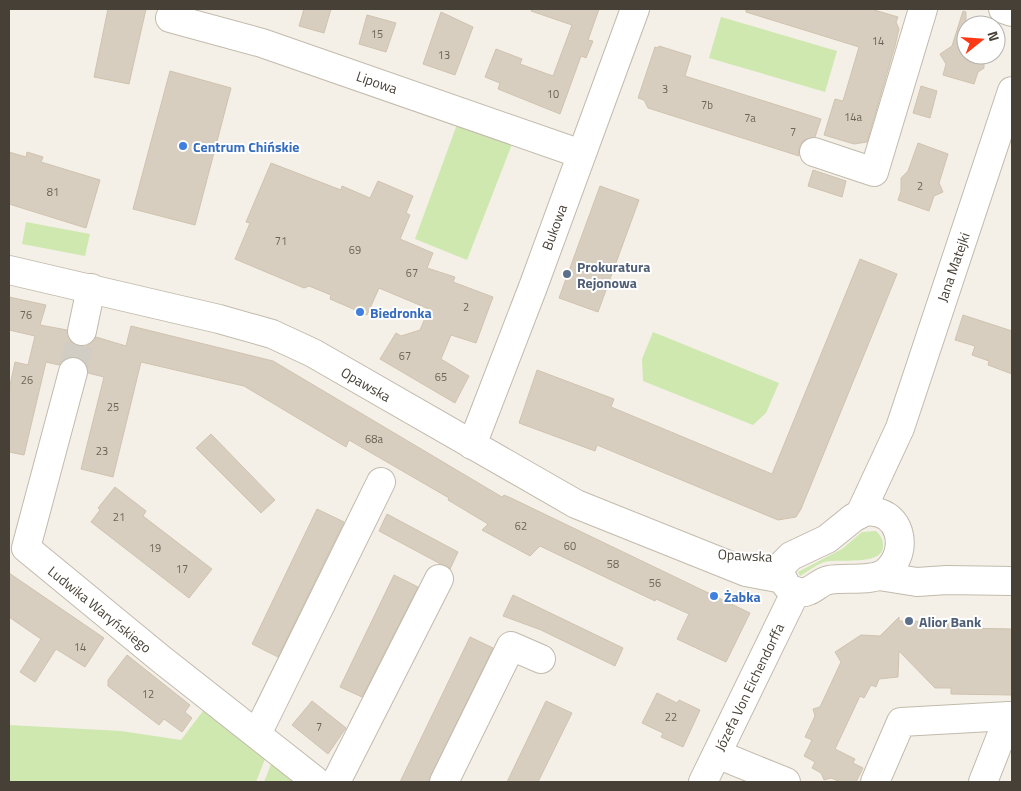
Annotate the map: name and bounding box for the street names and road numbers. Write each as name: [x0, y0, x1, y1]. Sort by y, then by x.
street label: Lipowa: [354, 65, 400, 99]
street label: Bukowa: [536, 201, 572, 253]
street label: Jana Matejki: [931, 229, 975, 305]
street label: Opawska: [337, 361, 395, 407]
street label: Opawska: [717, 543, 773, 567]
street label: Ludwika Waryńskiego: [44, 560, 156, 658]
street label: Józefa Von Eichendorffa: [709, 619, 789, 755]

